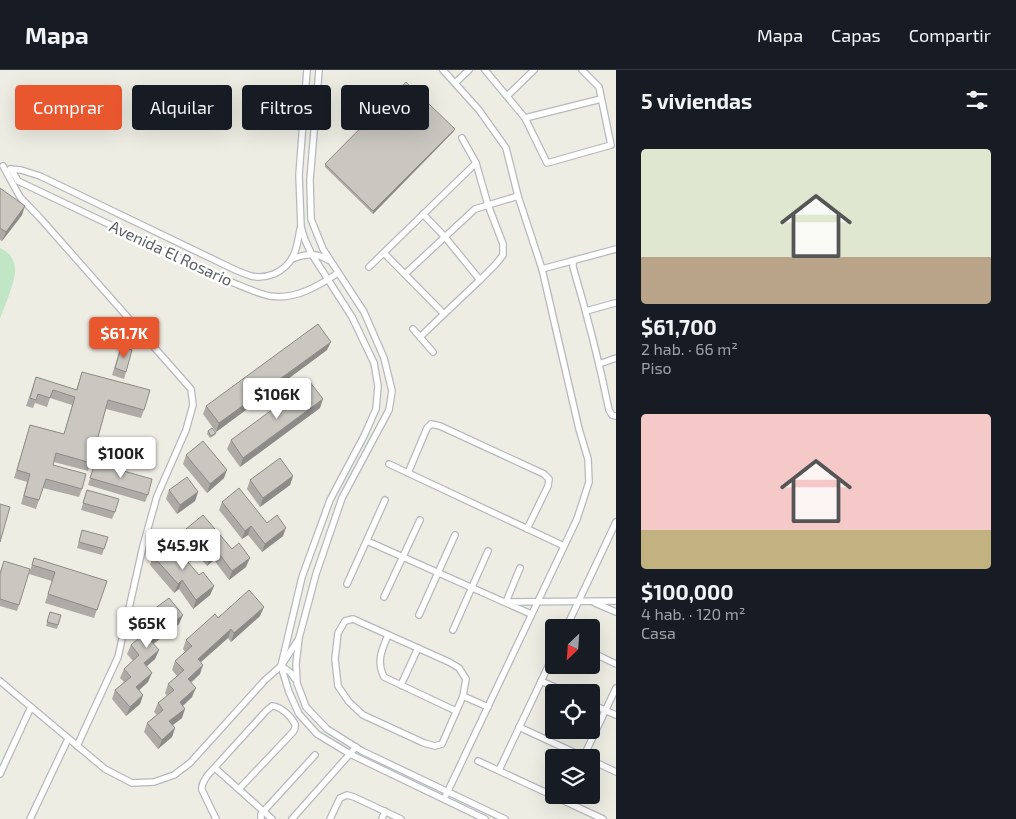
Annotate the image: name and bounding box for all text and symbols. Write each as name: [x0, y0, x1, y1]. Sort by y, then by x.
text: Mapa: [25, 20, 89, 49]
text: Mapa: [757, 24, 803, 46]
text: Capas: [831, 24, 881, 46]
text: Compartir: [909, 24, 991, 46]
chip: Comprar: [15, 85, 122, 130]
chip: Alquilar: [132, 85, 232, 130]
chip: Filtros: [242, 85, 331, 130]
chip: Nuevo: [341, 85, 429, 130]
icon: filters: [963, 86, 991, 114]
text: 5 viviendas: [641, 88, 752, 113]
icon: home: [771, 181, 861, 271]
street label: Avenida El Rosario: [107, 216, 236, 289]
text: $61,700: [641, 314, 717, 339]
pin: $61.7K: [83, 316, 165, 359]
text: $61.7K: [100, 323, 148, 342]
text: 2 hab. · 66 m²: [641, 339, 738, 358]
text: Piso: [641, 358, 672, 377]
pin: $106K: [242, 378, 312, 420]
text: $106K: [254, 384, 300, 403]
pin: $100K: [86, 436, 156, 479]
text: $100K: [98, 443, 144, 462]
icon: home: [771, 446, 861, 536]
pin: $45.9K: [142, 528, 224, 571]
text: $45.9K: [157, 535, 209, 554]
text: $100,000: [641, 579, 734, 604]
text: 4 hab. · 120 m²: [641, 604, 745, 623]
pin: $65K: [117, 606, 177, 649]
text: $65K: [128, 613, 166, 632]
north arrow: [545, 619, 600, 674]
map controls: [545, 619, 600, 804]
text: Casa: [641, 623, 676, 642]
button: locate: [545, 684, 600, 739]
button: layers: [545, 749, 600, 804]

